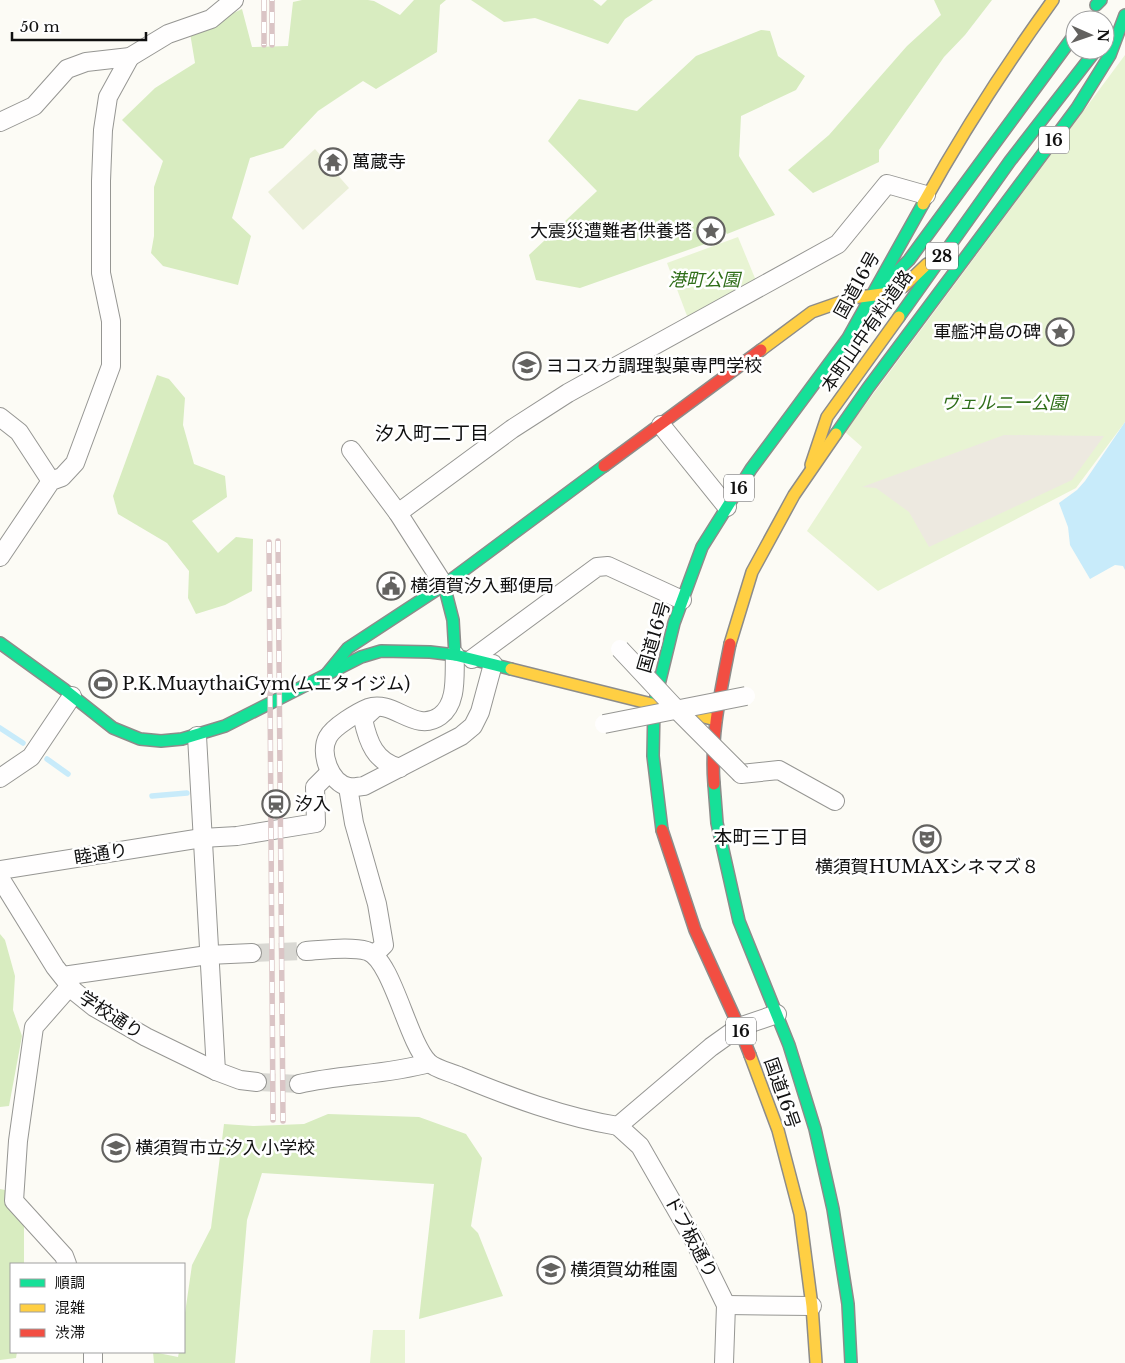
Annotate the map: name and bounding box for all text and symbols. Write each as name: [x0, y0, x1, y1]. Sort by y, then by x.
scale bar: [12, 10, 146, 42]
north arrow: [1065, 10, 1115, 60]
text: 50 m: [20, 17, 60, 36]
text: N: [1094, 29, 1112, 42]
road number: 16: [1039, 126, 1069, 154]
temple icon: 萬蔵寺: [318, 147, 348, 177]
place label: 萬蔵寺: [352, 151, 406, 173]
place icon: 大震災遭難者供養塔: [696, 216, 726, 246]
place label: 大震災遭難者供養塔: [530, 220, 692, 242]
road number: 28: [926, 242, 958, 270]
street label: 国道16号: [830, 247, 884, 323]
street label: 本町山中有料道路: [817, 266, 917, 396]
park label: 港町公園: [668, 269, 743, 291]
place icon: 軍艦沖島の碑: [1045, 317, 1075, 347]
place label: 軍艦沖島の碑: [933, 321, 1041, 343]
school or university icon: ヨコスカ調理製菓専門学校: [512, 351, 542, 381]
place label: ヨコスカ調理製菓専門学校: [546, 355, 762, 377]
park label: ヴェルニー公園: [941, 392, 1070, 414]
district label: 汐入町二丁目: [375, 422, 489, 445]
road number: 16: [724, 474, 754, 502]
public building icon: 横須賀汐入郵便局: [376, 571, 406, 601]
place label: 横須賀汐入郵便局: [410, 575, 554, 597]
street label: 国道16号: [633, 599, 675, 675]
sports icon: P.K.MuaythaiGym(ムエタイジム): [88, 669, 118, 699]
place label: P.K.MuaythaiGym(ムエタイジム): [122, 673, 410, 695]
station icon: 汐入: [261, 789, 291, 819]
place label: 汐入: [295, 793, 331, 815]
theatre icon: 横須賀HUMAXシネマズ８: [912, 824, 942, 854]
district label: 本町三丁目: [713, 826, 809, 849]
street label: 睦通り: [73, 839, 129, 869]
place label: 横須賀HUMAXシネマズ８: [815, 856, 1039, 878]
street label: 学校通り: [75, 986, 147, 1044]
road number: 16: [726, 1018, 756, 1044]
street label: 国道16号: [760, 1055, 804, 1131]
school or university icon: 横須賀市立汐入小学校: [101, 1133, 131, 1163]
place label: 横須賀市立汐入小学校: [135, 1137, 315, 1159]
street label: ドブ板通り: [660, 1192, 722, 1282]
school or university icon: 横須賀幼稚園: [536, 1255, 566, 1285]
place label: 横須賀幼稚園: [570, 1259, 678, 1281]
legend: [10, 1263, 185, 1353]
text: 順調: [55, 1273, 85, 1292]
text: 混雑: [55, 1298, 85, 1317]
text: 渋滞: [55, 1323, 85, 1342]

